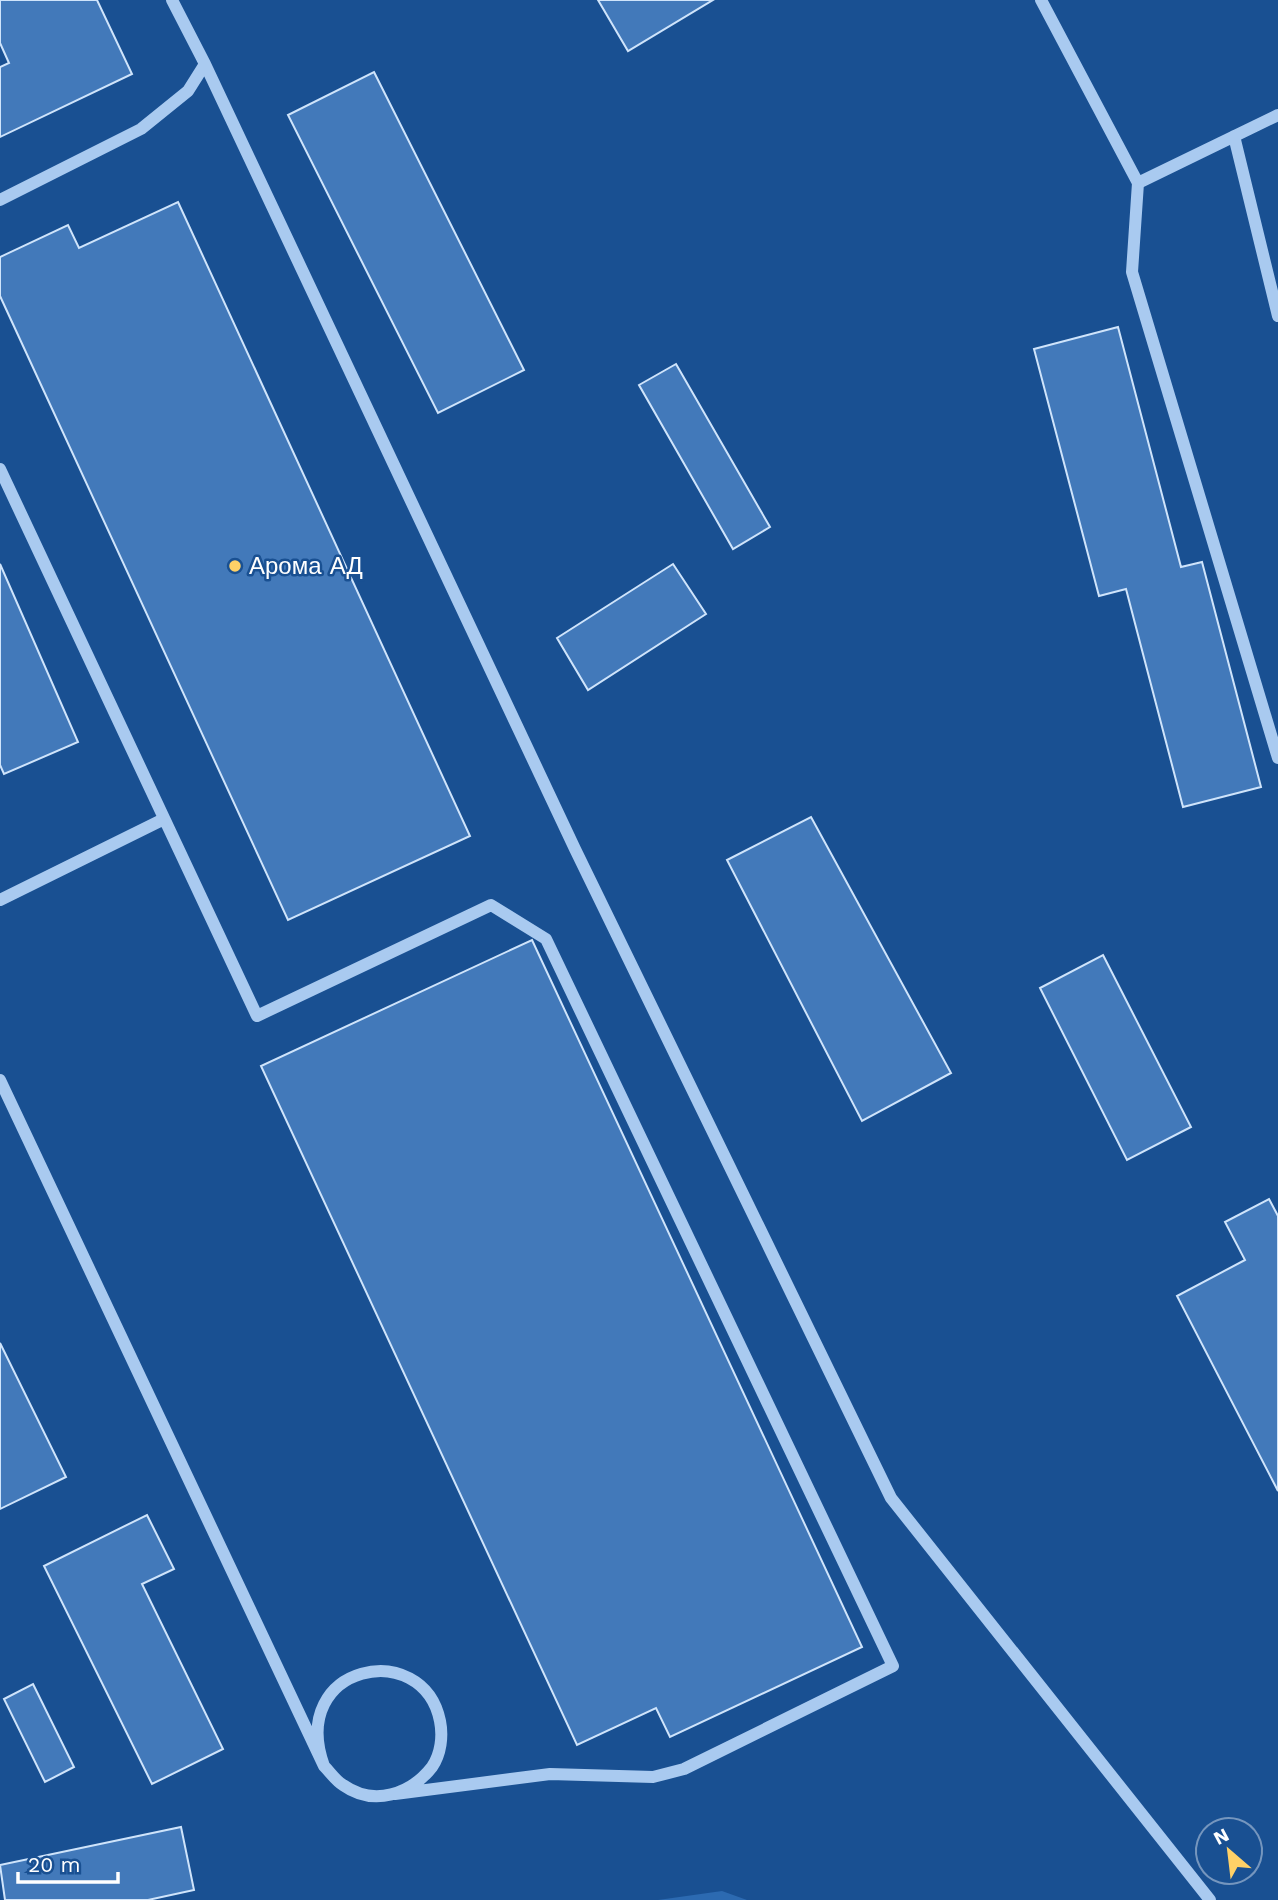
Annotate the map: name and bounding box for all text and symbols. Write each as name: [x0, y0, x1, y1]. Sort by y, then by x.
place label: Арома АД: [249, 552, 363, 580]
marker: Арома АД: [227, 558, 243, 574]
north arrow: [1194, 1816, 1264, 1886]
text: N: [1210, 1823, 1233, 1850]
scale bar: [18, 1840, 117, 1884]
text: 20 m: [28, 1852, 80, 1877]

